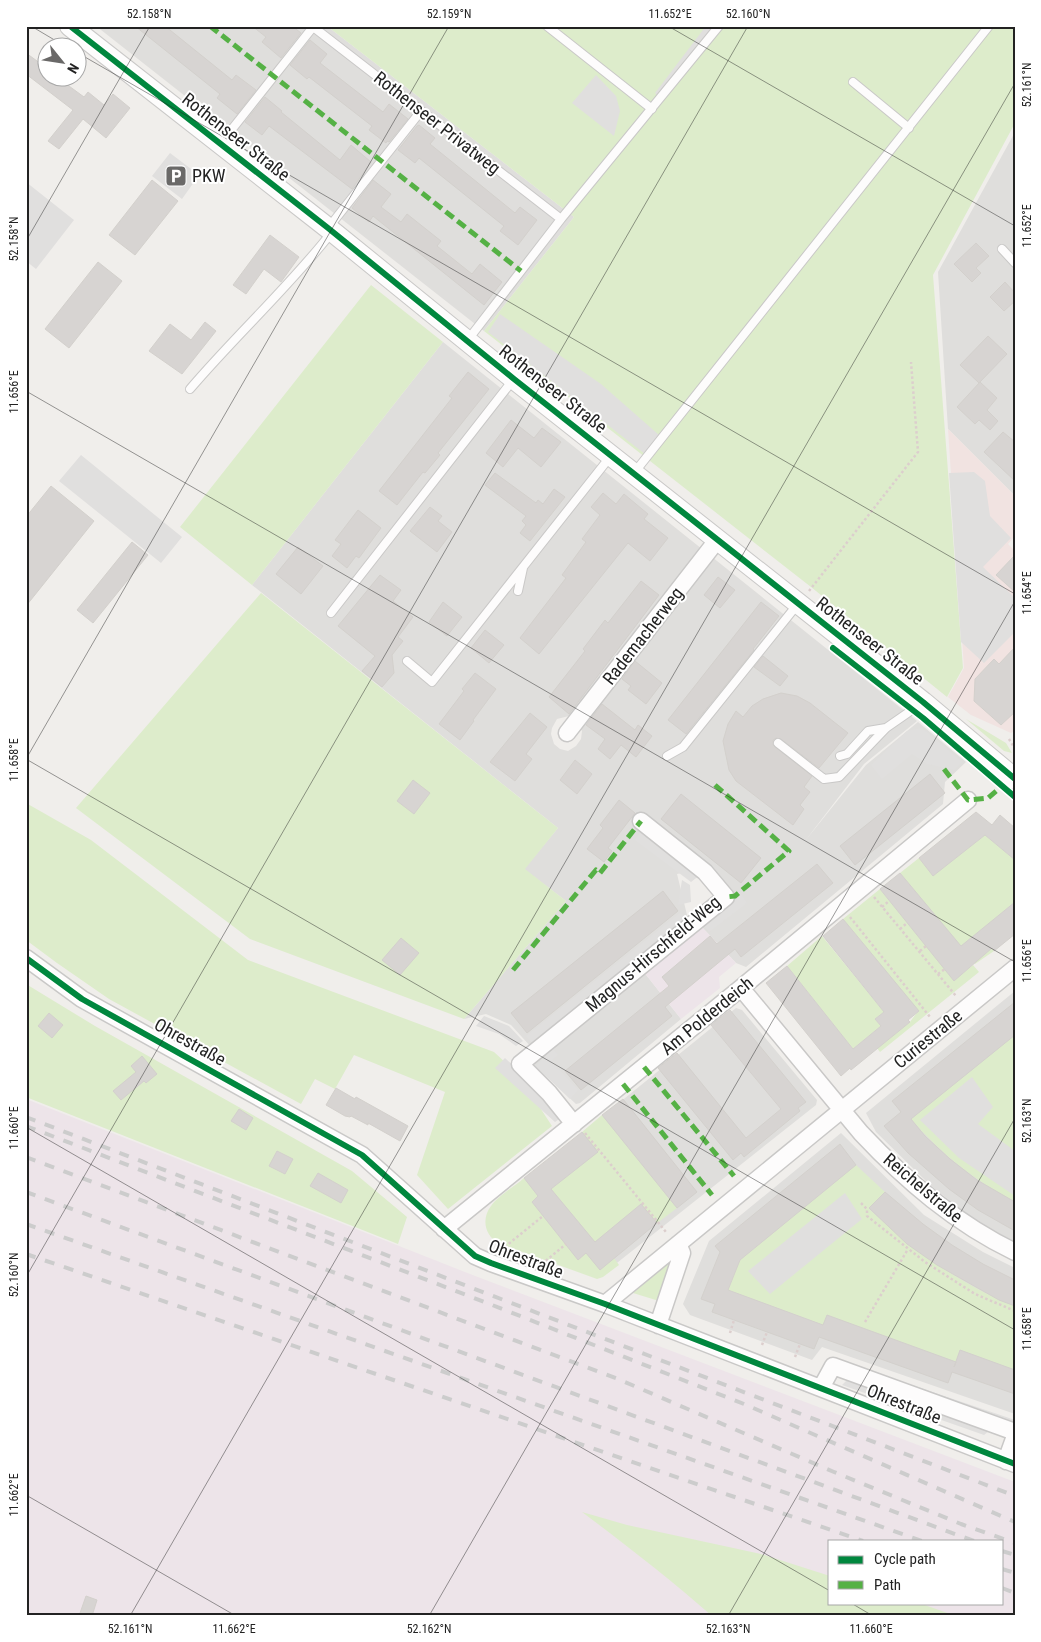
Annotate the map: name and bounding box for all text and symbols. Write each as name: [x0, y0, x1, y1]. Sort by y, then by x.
text: 52.158°N: [127, 7, 171, 21]
text: 52.159°N: [427, 7, 471, 21]
text: 11.652°E: [648, 7, 692, 21]
text: 52.160°N: [726, 7, 770, 21]
north arrow: [38, 38, 88, 88]
text: N: [64, 61, 82, 76]
text: 52.161°N: [1020, 63, 1034, 107]
street label: Rothenseer Privatweg: [370, 67, 505, 178]
street label: Rothenseer Straße: [178, 88, 294, 185]
parking icon: PKW: [164, 164, 188, 188]
place label: PKW: [192, 165, 226, 186]
text: 11.652°E: [1020, 204, 1034, 248]
text: 52.158°N: [7, 217, 21, 261]
street label: Rothenseer Straße: [495, 340, 611, 437]
text: 11.656°E: [7, 370, 21, 414]
text: 11.654°E: [1020, 571, 1034, 615]
street label: Rademacherweg: [598, 583, 687, 689]
street label: Rothenseer Straße: [812, 592, 928, 689]
text: 11.658°E: [7, 738, 21, 782]
street label: Magnus-Hirschfeld-Weg: [581, 891, 724, 1016]
text: 11.656°E: [1020, 939, 1034, 983]
street label: Am Polderdeich: [656, 972, 757, 1059]
street label: Curiestraße: [889, 1005, 966, 1073]
street label: Ohrestraße: [151, 1013, 230, 1070]
text: 52.163°N: [1020, 1099, 1034, 1143]
text: 11.660°E: [7, 1106, 21, 1150]
street label: Reichelstraße: [879, 1148, 967, 1227]
street label: Ohrestraße: [486, 1235, 567, 1282]
text: 52.160°N: [7, 1253, 21, 1297]
text: 11.658°E: [1020, 1307, 1034, 1351]
street label: Ohrestraße: [864, 1379, 944, 1428]
text: 11.662°E: [7, 1473, 21, 1517]
legend: [828, 1540, 1004, 1604]
text: Cycle path: [874, 1550, 936, 1568]
text: Path: [874, 1576, 901, 1594]
text: 52.161°N: [108, 1622, 152, 1636]
text: 11.662°E: [212, 1622, 256, 1636]
text: 52.162°N: [407, 1622, 451, 1636]
text: 52.163°N: [706, 1622, 750, 1636]
text: 11.660°E: [849, 1622, 893, 1636]

